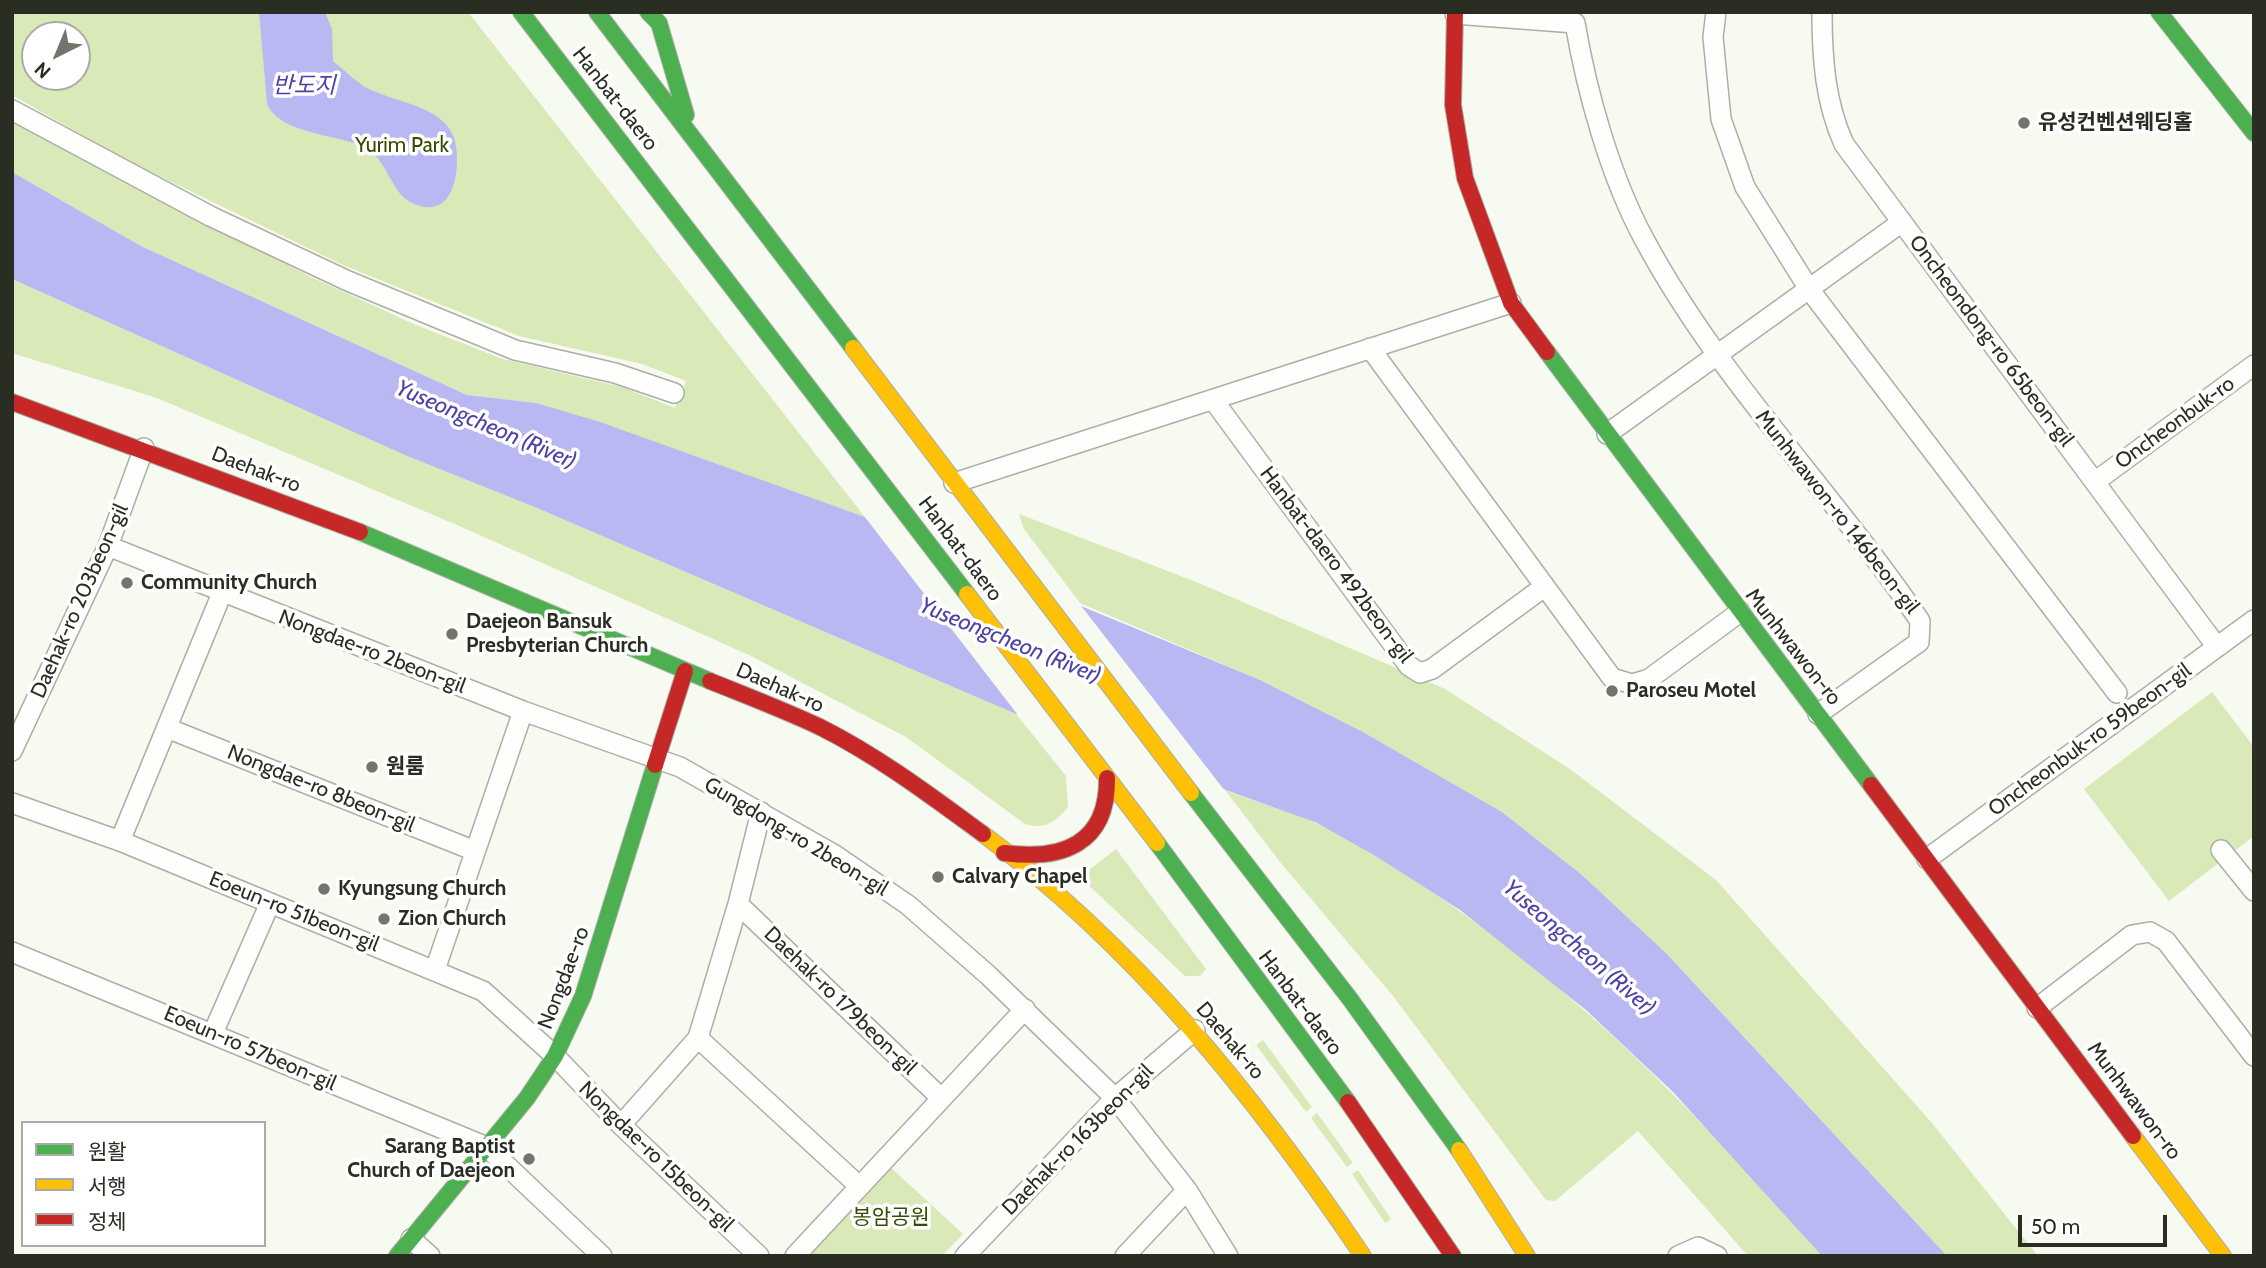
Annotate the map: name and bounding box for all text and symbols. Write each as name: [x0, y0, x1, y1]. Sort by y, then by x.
north arrow: [21, 21, 91, 91]
street label: Hanbat-daero: [567, 42, 663, 156]
text: N: [30, 57, 55, 83]
water label: 반도지: [272, 72, 336, 100]
place label: 유성컨벤션웨딩홀: [2038, 110, 2193, 136]
marker: 유성컨벤션웨딩홀: [2016, 115, 2032, 131]
park label: Yurim Park: [355, 133, 449, 159]
street label: Oncheondong-ro 65beon-gil: [1903, 230, 2079, 452]
street label: Oncheonbuk-ro: [2110, 371, 2240, 475]
water label: Yuseongcheon (River): [392, 375, 580, 475]
street label: Munhwawon-ro 146beon-gil: [1750, 405, 1924, 619]
street label: Daehak-ro: [208, 442, 304, 498]
street label: Hanbat-daero 492beon-gil: [1254, 462, 1418, 668]
street label: Hanbat-daero: [913, 492, 1007, 606]
street label: Daehak-ro 203beon-gil: [26, 500, 134, 702]
place label: Community Church: [141, 570, 317, 596]
marker: Community Church: [119, 575, 135, 591]
street label: Munhwawon-ro: [1740, 584, 1846, 710]
water label: Yuseongcheon (River): [915, 592, 1105, 690]
street label: Nongdae-ro 2beon-gil: [275, 605, 469, 699]
place label: Daejeon Bansuk Presbyterian Church: [466, 609, 648, 659]
marker: Daejeon Bansuk Presbyterian Church: [444, 626, 460, 642]
street label: Daehak-ro: [732, 658, 828, 718]
street label: Oncheonbuk-ro 59beon-gil: [1984, 658, 2196, 822]
place label: Paroseu Motel: [1626, 678, 1756, 704]
marker: Paroseu Motel: [1604, 683, 1620, 699]
street label: Nongdae-ro 8beon-gil: [224, 740, 418, 838]
place label: 원룸: [386, 754, 425, 780]
marker: 원룸: [364, 759, 380, 775]
street label: Gungdong-ro 2beon-gil: [700, 772, 892, 902]
place label: Calvary Chapel: [952, 864, 1088, 890]
street label: Eoeun-ro 51beon-gil: [205, 866, 383, 958]
marker: Calvary Chapel: [930, 869, 946, 885]
water label: Yuseongcheon (River): [1497, 874, 1661, 1022]
place label: Kyungsung Church: [338, 876, 506, 902]
marker: Kyungsung Church: [316, 881, 332, 897]
place label: Zion Church: [398, 906, 506, 932]
marker: Zion Church: [376, 911, 392, 927]
street label: Daehak-ro 179beon-gil: [759, 922, 921, 1080]
street label: Nongdae-ro: [533, 923, 595, 1033]
street label: Hanbat-daero: [1253, 946, 1347, 1060]
street label: Daehak-ro: [1190, 997, 1270, 1085]
street label: Eoeun-ro 57beon-gil: [160, 1001, 340, 1097]
street label: Munhwawon-ro: [2082, 1037, 2186, 1165]
street label: Daehak-ro 163beon-gil: [997, 1059, 1159, 1221]
street label: Nongdae-ro 15beon-gil: [573, 1077, 739, 1237]
legend: [21, 1121, 266, 1247]
place label: Sarang Baptist Church of Daejeon: [347, 1134, 515, 1184]
text: 원활: [88, 1139, 127, 1164]
marker: Sarang Baptist Church of Daejeon: [521, 1151, 537, 1167]
text: 서행: [88, 1174, 127, 1199]
scale bar: [2021, 1202, 2170, 1246]
park label: 봉암공원: [852, 1205, 930, 1231]
text: 정체: [88, 1209, 127, 1234]
text: 50 m: [2031, 1214, 2080, 1239]

